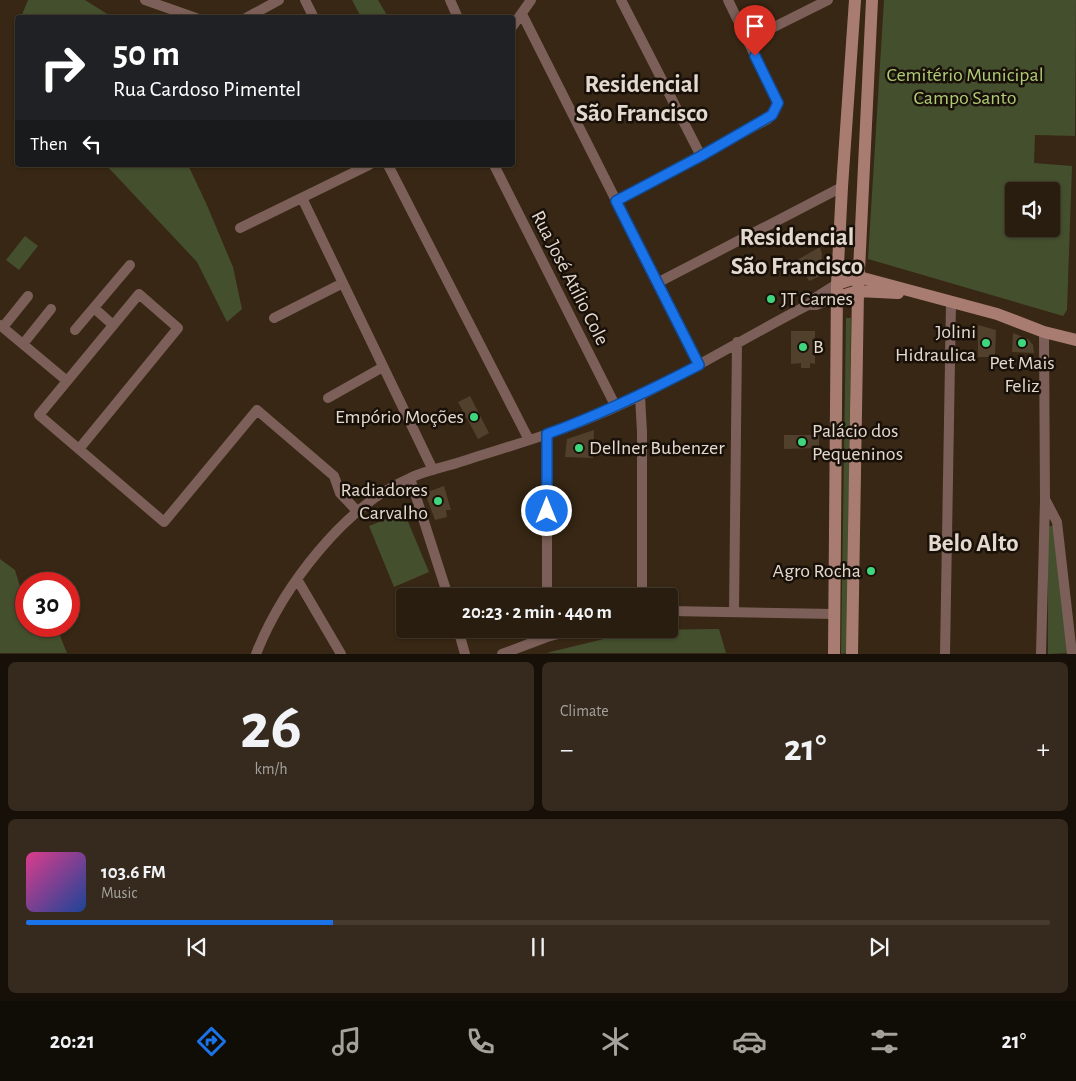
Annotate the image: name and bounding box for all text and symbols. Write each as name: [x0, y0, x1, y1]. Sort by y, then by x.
pin: [734, 5, 776, 56]
icon: arrive: [741, 12, 769, 40]
icon: right: [30, 35, 95, 100]
text: 50 m: [113, 37, 180, 72]
park label: Cemitério Municipal Campo Santo: [886, 65, 1044, 108]
district label: Residencial São Francisco: [576, 72, 708, 126]
text: Rua Cardoso Pimentel: [113, 78, 301, 100]
icon: left: [78, 130, 106, 158]
text: Then: [30, 135, 68, 154]
map controls: [1005, 182, 1060, 237]
button: sound: [1005, 182, 1060, 237]
street label: Rua José Atílio Cole: [527, 207, 613, 349]
district label: Residencial São Francisco: [731, 225, 863, 279]
place label: JT Carnes: [781, 289, 853, 309]
marker: JT Carnes: [765, 293, 777, 305]
place label: Jolini Hidraulica: [895, 322, 976, 365]
place label: B: [813, 337, 824, 357]
marker: Jolini Hidraulica: [980, 337, 992, 349]
marker: Pet Mais Feliz: [1016, 337, 1028, 349]
marker: B: [797, 341, 809, 353]
place label: Pet Mais Feliz: [989, 353, 1055, 396]
place label: Empório Moções: [335, 407, 464, 427]
marker: Empório Moções: [468, 411, 480, 423]
place label: Palácio dos Pequeninos: [812, 421, 903, 464]
marker: Palácio dos Pequeninos: [796, 436, 808, 448]
place label: Dellner Bubenzer: [589, 438, 725, 458]
marker: Dellner Bubenzer: [573, 442, 585, 454]
place label: Radiadores Carvalho: [341, 480, 428, 523]
position arrow: [520, 484, 572, 536]
marker: Radiadores Carvalho: [432, 495, 444, 507]
district label: Belo Alto: [927, 531, 1019, 556]
place label: Agro Rocha: [773, 561, 861, 581]
marker: Agro Rocha: [865, 565, 877, 577]
speed limit sign: 30: [15, 572, 80, 637]
text: 20:23 · 2 min · 440 m: [462, 603, 612, 622]
text: 26: [240, 695, 302, 760]
text: Climate: [560, 703, 609, 719]
text: 21°: [784, 730, 826, 768]
text: −: [560, 736, 573, 764]
text: +: [1037, 736, 1050, 764]
text: km/h: [254, 761, 288, 777]
text: 103.6 FM: [101, 863, 166, 882]
text: Music: [101, 885, 137, 901]
icon: previous: [183, 933, 211, 961]
icon: pause: [524, 933, 552, 961]
icon: next: [865, 933, 893, 961]
icon: directions: [194, 1024, 229, 1059]
icon: music: [329, 1024, 364, 1059]
icon: phone: [463, 1024, 498, 1059]
icon: climate: [598, 1024, 633, 1059]
icon: car: [732, 1024, 767, 1059]
icon: filters: [867, 1024, 902, 1059]
text: 20:21: [50, 1030, 95, 1052]
text: 21°: [1001, 1030, 1026, 1052]

